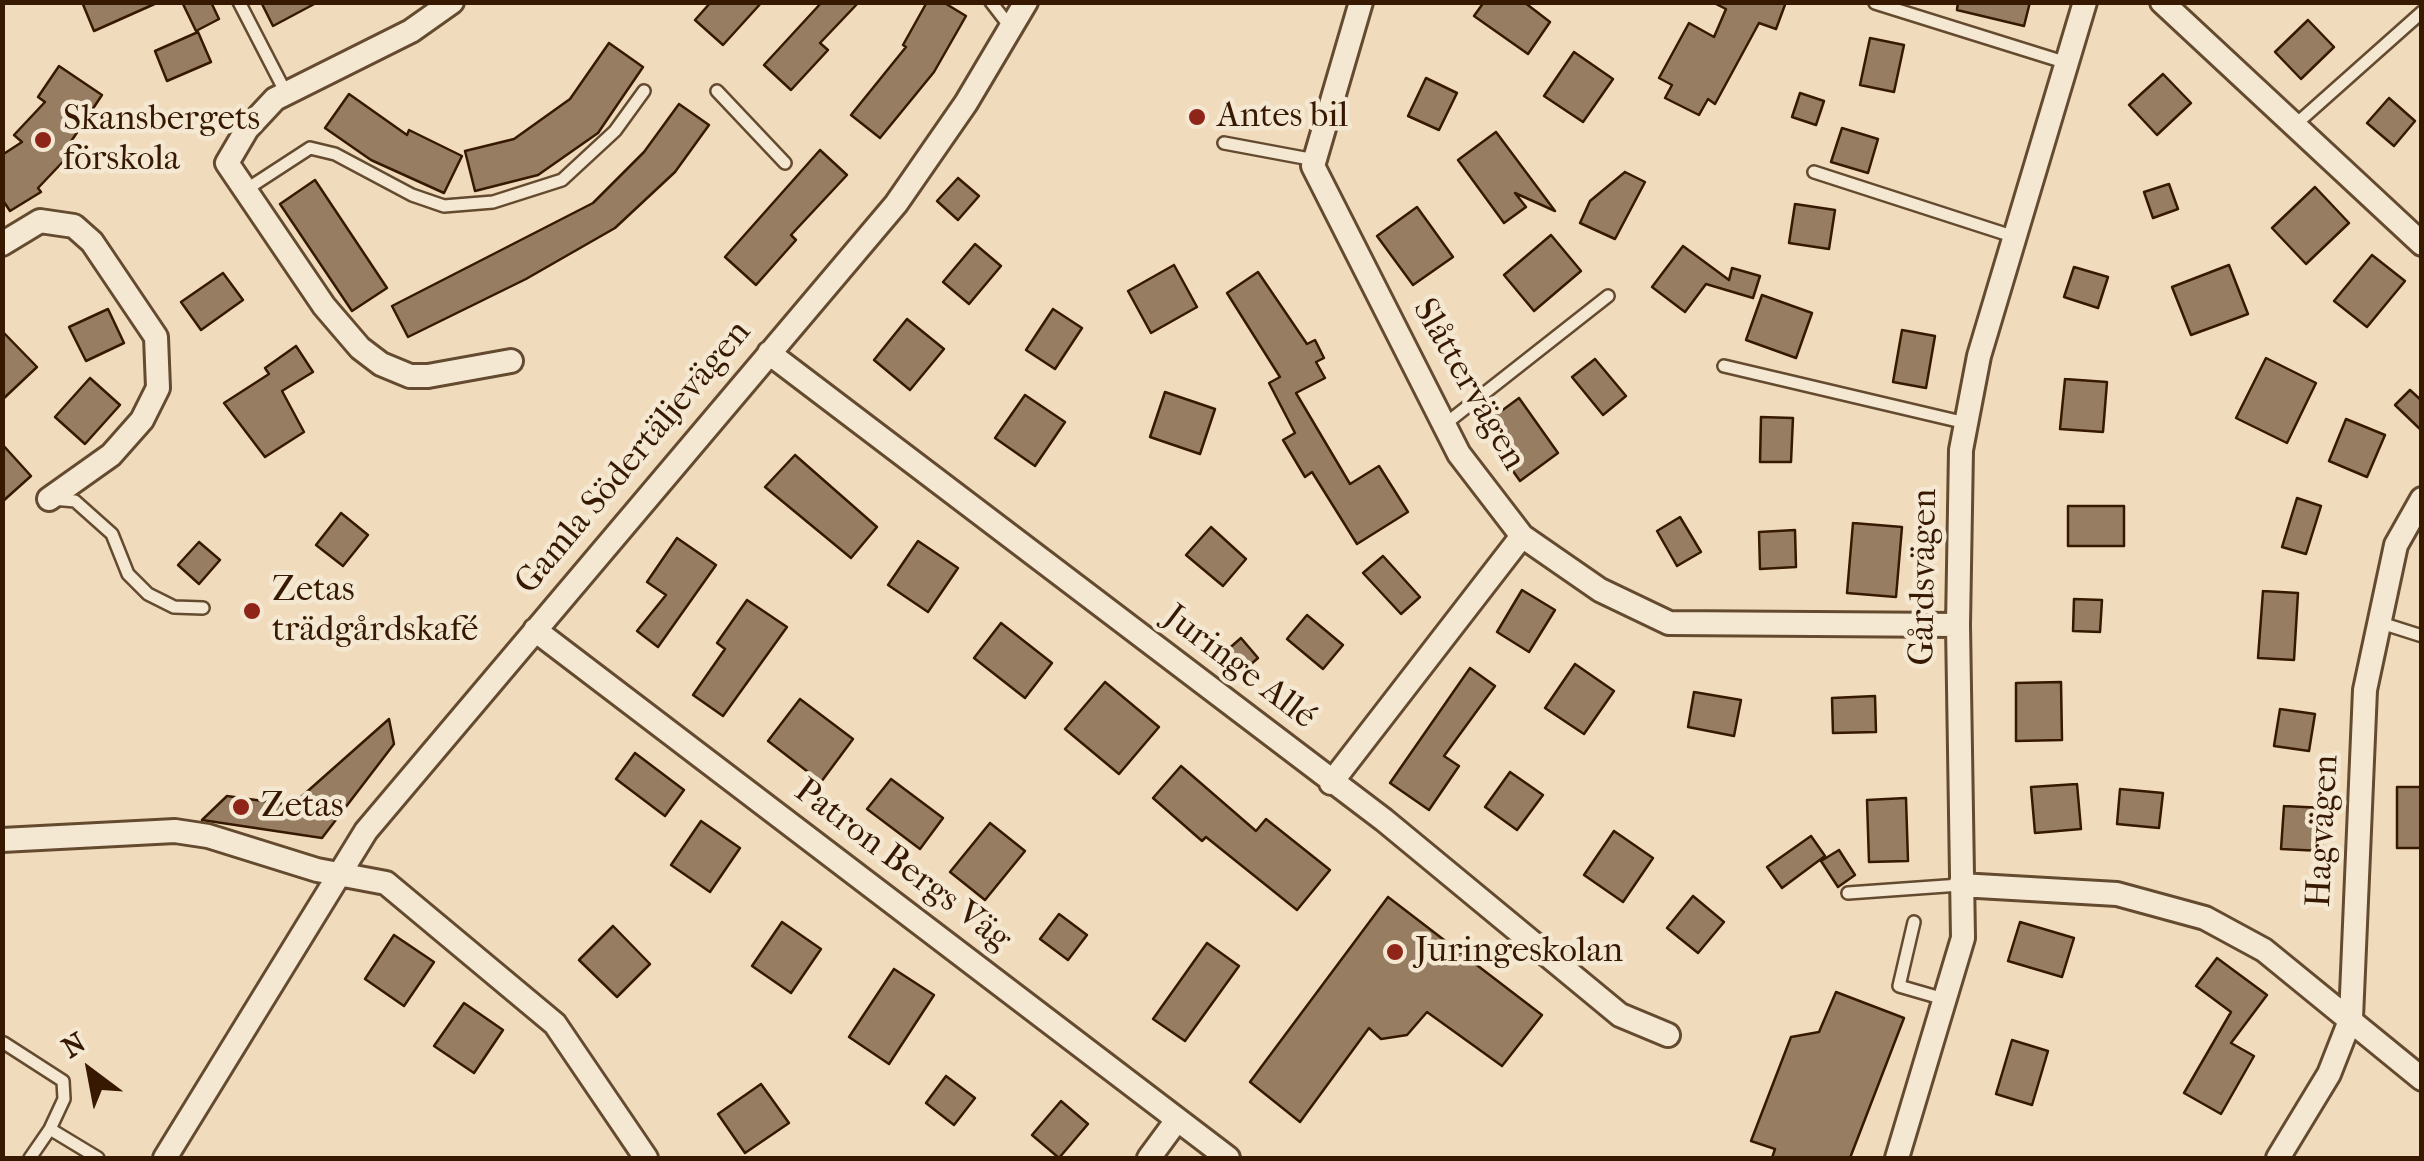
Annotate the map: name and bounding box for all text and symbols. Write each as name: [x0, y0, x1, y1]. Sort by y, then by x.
place label: Antes bil: [1217, 96, 1348, 138]
place label: Skansbergets förskola: [63, 99, 260, 181]
marker: Antes bil: [1186, 106, 1208, 128]
marker: Skansbergets förskola: [32, 129, 54, 151]
street label: Slåttervägen: [1402, 292, 1534, 478]
street label: Gamla Södertäljevägen: [507, 313, 761, 603]
street label: Gårdsvägen: [1902, 488, 1948, 666]
place label: Zetas trädgårdskafé: [272, 570, 478, 652]
street label: Juringe Allé: [1154, 597, 1324, 739]
marker: Zetas trädgårdskafé: [241, 600, 263, 622]
street label: Hagvägen: [2299, 754, 2349, 908]
street label: Patron Bergs Väg: [785, 771, 1019, 961]
place label: Zetas: [261, 786, 344, 828]
marker: Zetas: [230, 796, 252, 818]
place label: Juringeskolan: [1415, 931, 1623, 973]
marker: Juringeskolan: [1384, 941, 1406, 963]
north arrow: [40, 1021, 140, 1121]
text: N: [56, 1026, 92, 1065]

